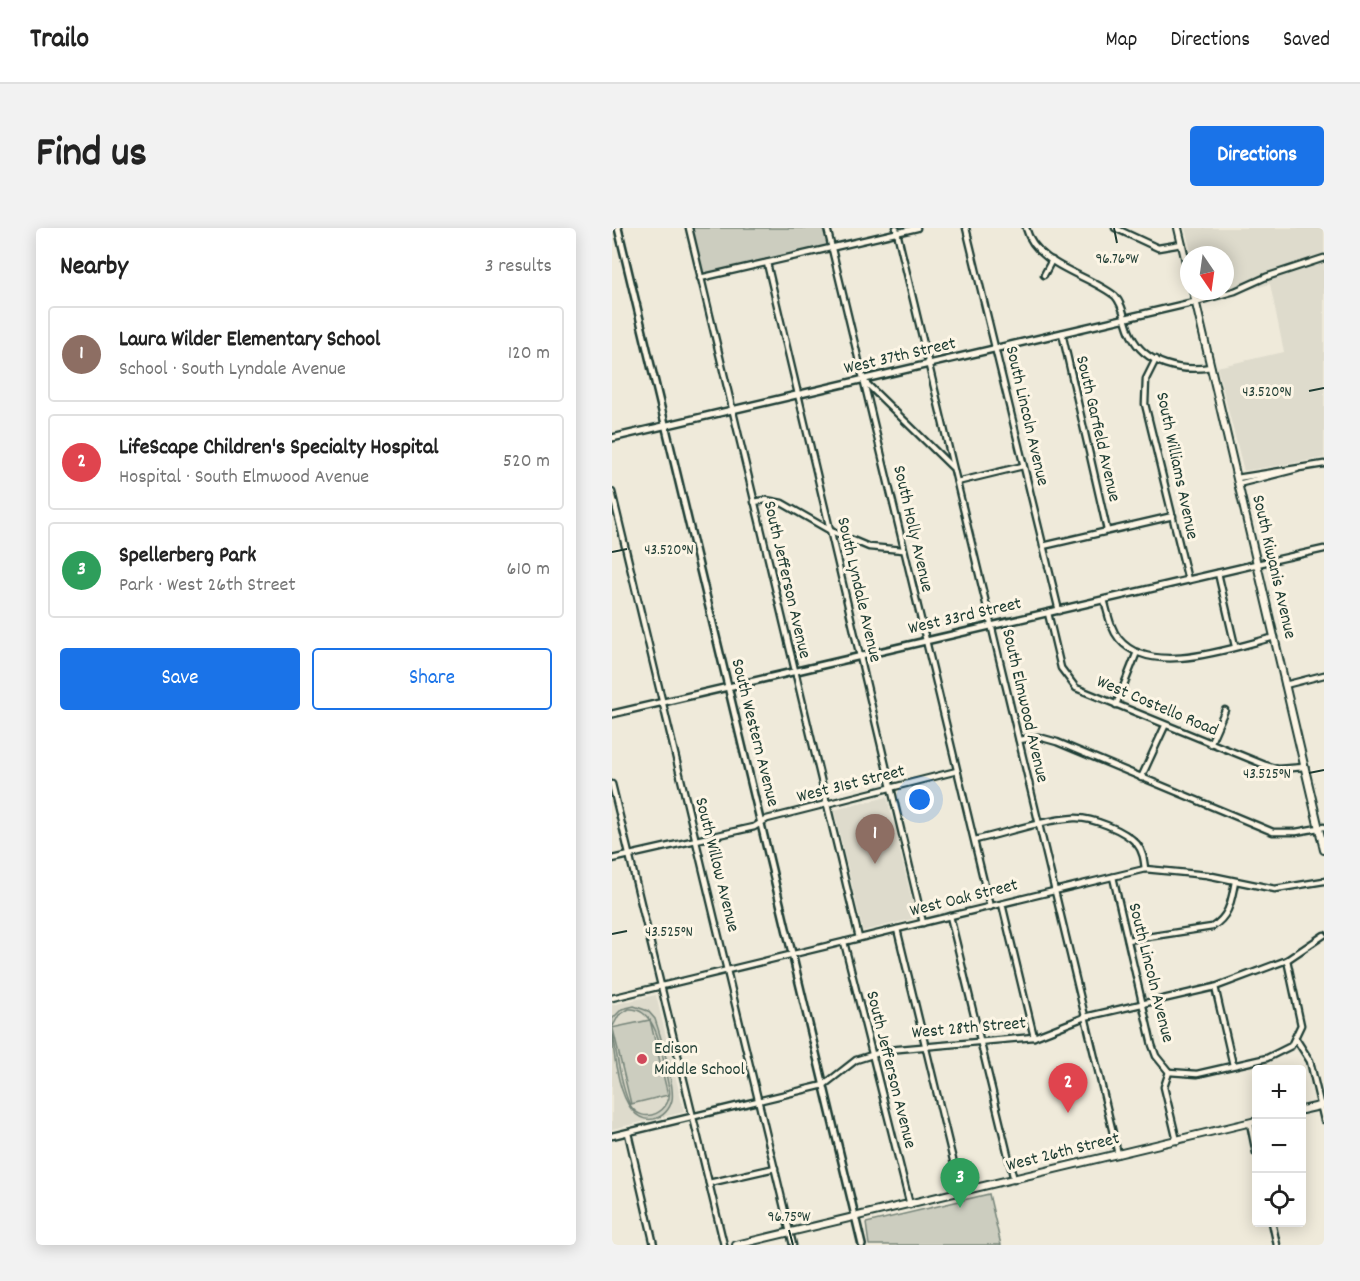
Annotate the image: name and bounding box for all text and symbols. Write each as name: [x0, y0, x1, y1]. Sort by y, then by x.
text: Trailo: [30, 21, 89, 61]
text: Map: [1106, 26, 1137, 56]
text: Directions: [1170, 26, 1250, 56]
text: Saved: [1283, 26, 1330, 56]
text: Find us: [36, 126, 147, 186]
button: Directions: [1190, 126, 1324, 186]
north arrow: [1180, 246, 1234, 300]
text: Nearby: [60, 249, 128, 286]
text: 96.76°W: [1095, 249, 1139, 271]
text: 3 results: [485, 253, 552, 281]
text: Laura Wilder Elementary School: [119, 325, 380, 356]
street label: West 37th Street: [842, 332, 959, 382]
text: 1: [79, 340, 84, 368]
text: 120 m: [508, 340, 550, 368]
street label: South Lincoln Avenue: [998, 344, 1054, 489]
street label: South Garfield Avenue: [1068, 353, 1126, 505]
text: School · South Lyndale Avenue: [119, 356, 346, 384]
text: 43.520°N: [1242, 382, 1292, 404]
street label: South Williams Avenue: [1148, 390, 1204, 542]
text: LifeScape Children's Specialty Hospital: [119, 433, 439, 464]
text: 2: [77, 448, 86, 476]
text: 520 m: [503, 448, 550, 476]
street label: South Holly Avenue: [885, 463, 939, 595]
text: Hospital · South Elmwood Avenue: [119, 464, 369, 492]
street label: South Kiwanis Avenue: [1244, 493, 1302, 641]
street label: South Jefferson Avenue: [756, 499, 816, 661]
street label: South Lyndale Avenue: [829, 515, 887, 665]
text: 43.520°N: [644, 540, 694, 562]
text: Spellerberg Park: [119, 541, 256, 572]
text: 3: [77, 556, 86, 584]
text: 610 m: [507, 556, 550, 584]
text: Park · West 26th Street: [119, 572, 296, 600]
street label: West 33rd Street: [906, 592, 1024, 642]
street label: South Elmwood Avenue: [994, 627, 1054, 785]
button: Save: [60, 648, 300, 710]
button: Share: [312, 648, 552, 710]
street label: South Western Avenue: [724, 656, 784, 810]
street label: West Costello Road: [1092, 670, 1222, 744]
street label: West 31st Street: [794, 759, 908, 811]
text: 43.525°N: [1243, 764, 1291, 786]
your location: [905, 785, 934, 814]
street label: South Willow Avenue: [687, 795, 745, 935]
pin: 1: [856, 814, 894, 864]
street label: West Oak Street: [907, 873, 1021, 925]
street label: South Lincoln Avenue: [1121, 901, 1179, 1045]
text: 43.525°N: [645, 922, 693, 944]
street label: South Jefferson Avenue: [858, 989, 922, 1151]
street label: West 28th Street: [911, 1012, 1027, 1046]
place label: Edison Middle School: [654, 1037, 745, 1083]
marker: Edison Middle School: [635, 1052, 649, 1066]
pin: 2: [1048, 1064, 1088, 1113]
map controls: [1252, 1065, 1306, 1227]
button: +: [1252, 1065, 1306, 1119]
button: −: [1252, 1119, 1306, 1173]
street label: West 26th Street: [1004, 1127, 1123, 1179]
pin: 3: [940, 1158, 980, 1208]
button: locate: [1252, 1173, 1306, 1227]
text: 96.75°W: [768, 1207, 811, 1229]

